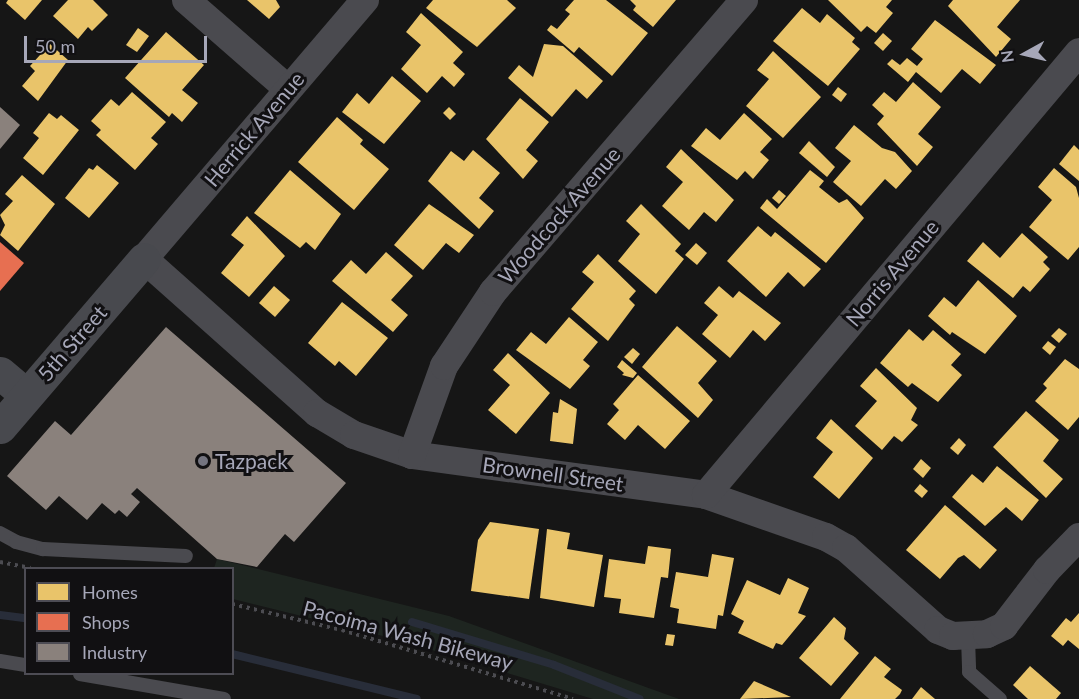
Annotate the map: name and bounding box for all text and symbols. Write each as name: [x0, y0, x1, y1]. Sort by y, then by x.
scale bar: [27, 24, 210, 62]
north arrow: [995, 24, 1055, 84]
text: 50 m: [35, 35, 75, 57]
text: N: [996, 49, 1017, 64]
street label: Herrick Avenue: [198, 66, 310, 192]
street label: Woodcock Avenue: [493, 141, 625, 289]
street label: Norris Avenue: [840, 214, 944, 332]
street label: 5th Street: [32, 300, 112, 386]
place label: Tazpack: [215, 448, 288, 474]
street label: Brownell Street: [481, 452, 625, 496]
marker: Tazpack: [196, 454, 210, 468]
legend: [24, 567, 234, 675]
text: Homes: [82, 581, 138, 603]
street label: Pacoima Wash Bikeway: [300, 595, 516, 675]
text: Shops: [82, 611, 130, 633]
text: Industry: [82, 641, 147, 663]

